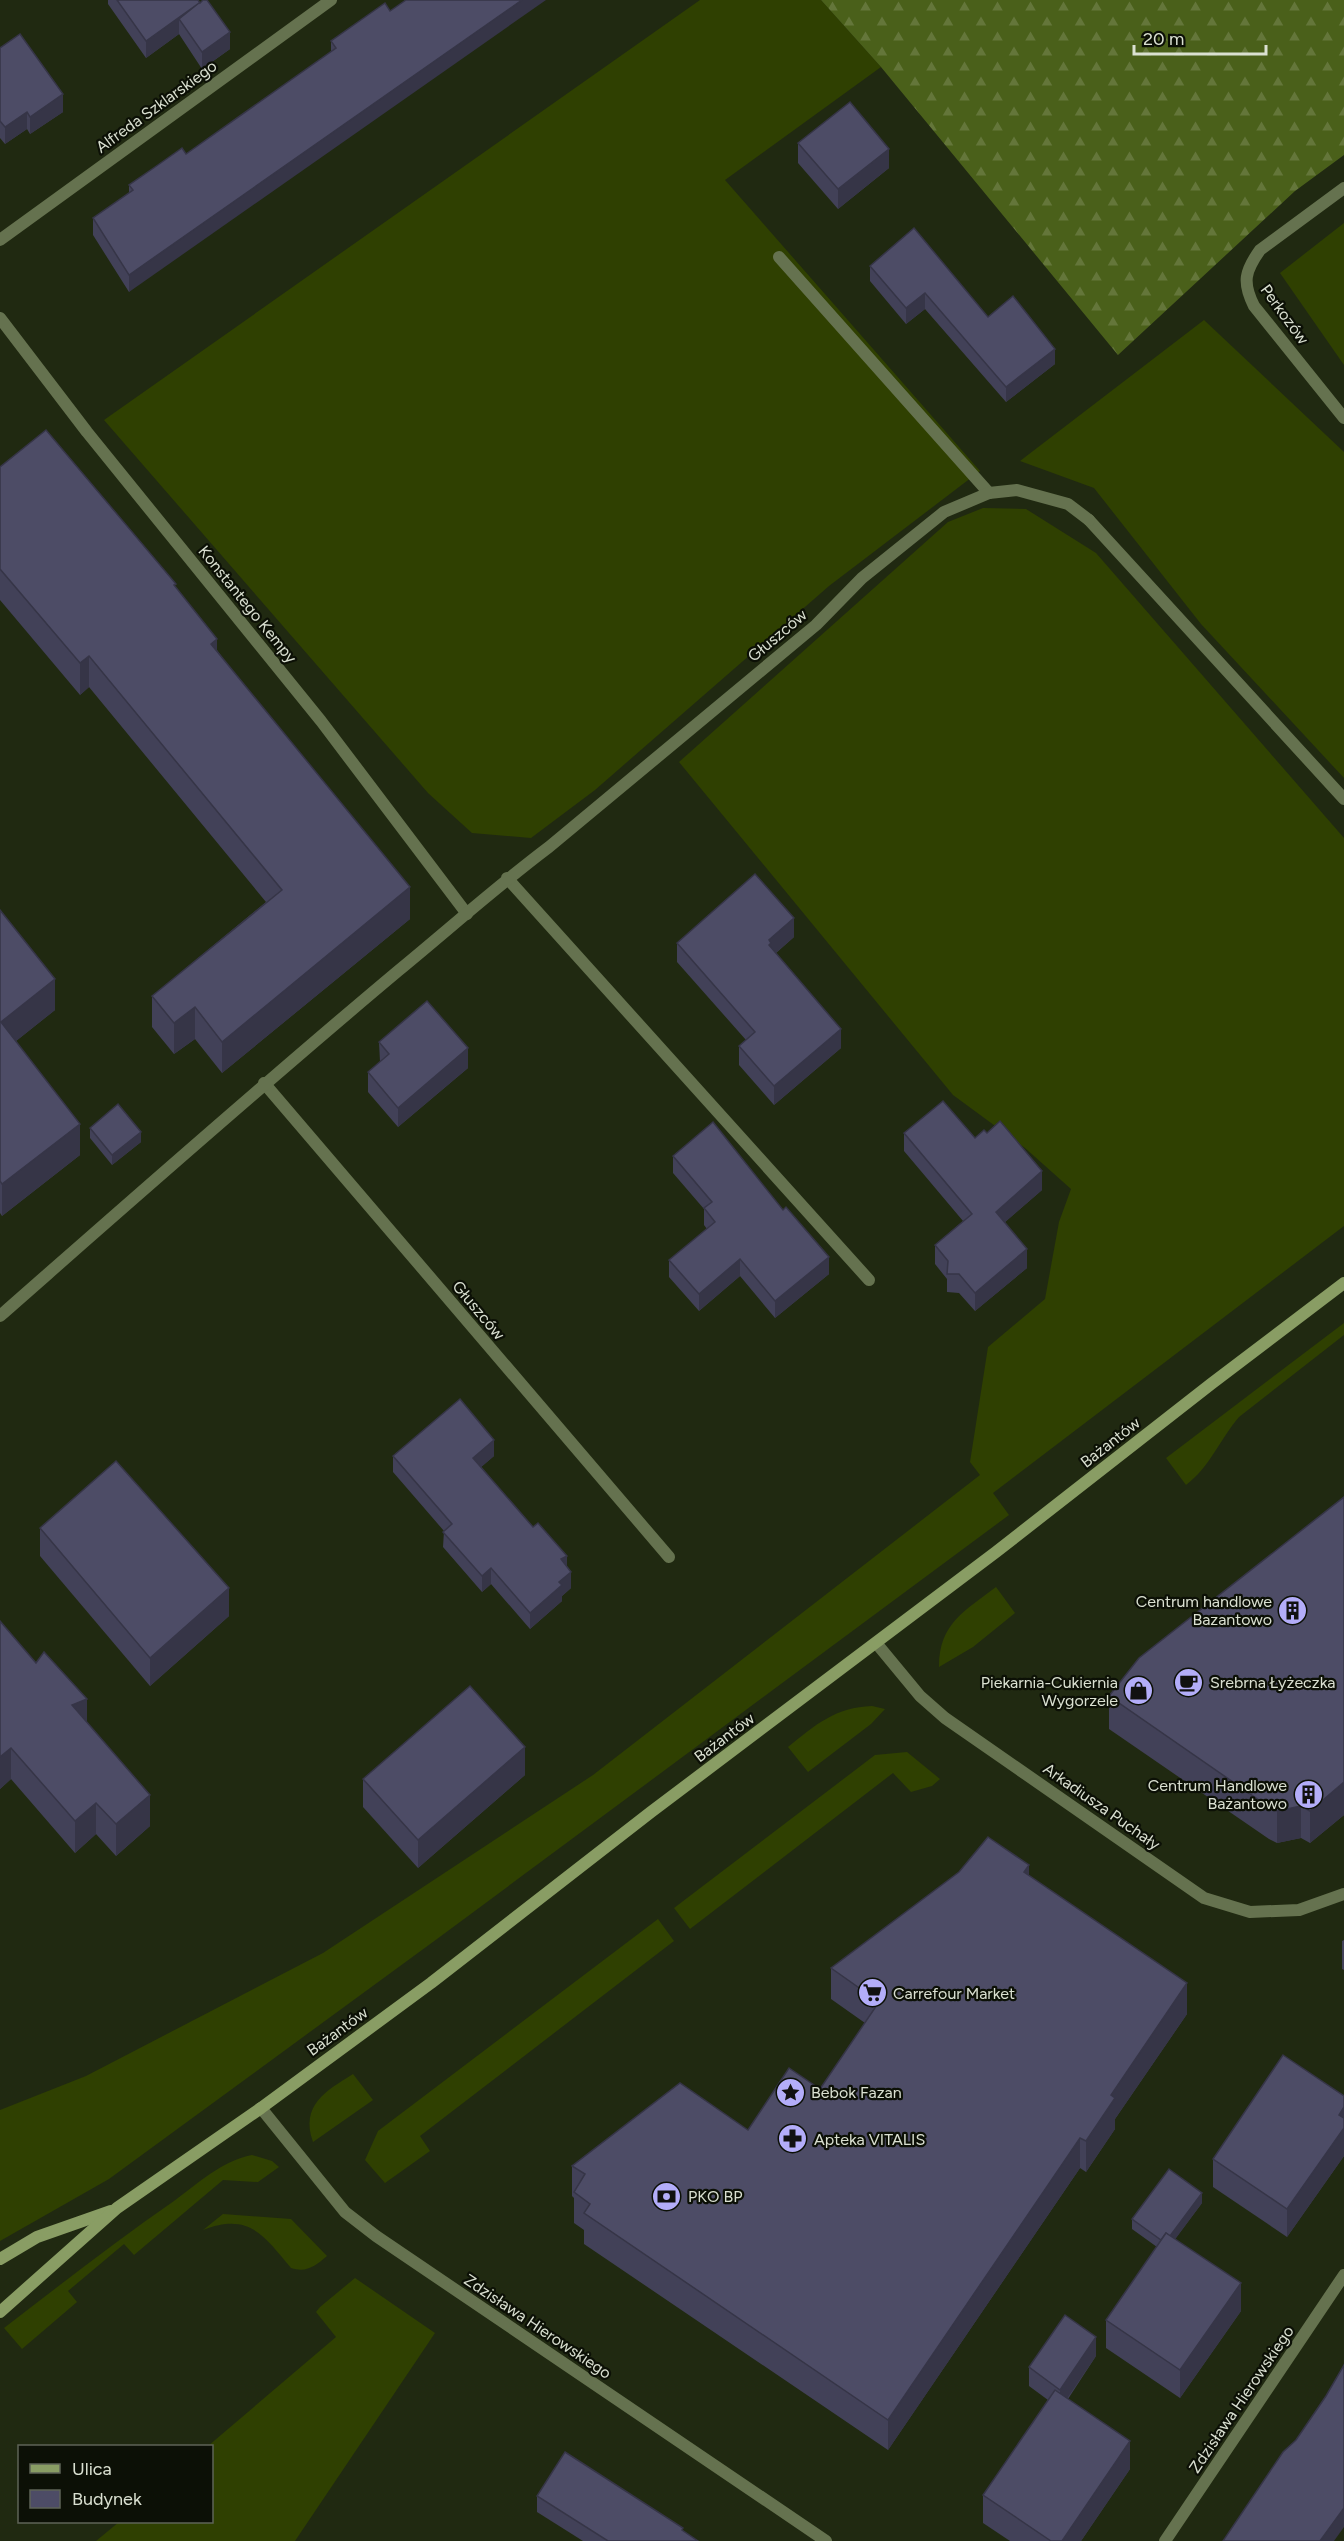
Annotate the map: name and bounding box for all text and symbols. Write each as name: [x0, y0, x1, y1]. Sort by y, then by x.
scale bar: [1134, 18, 1266, 56]
text: 20 m: [1143, 28, 1184, 50]
street label: Alfreda Szklarskiego: [92, 56, 220, 157]
street label: Perkozów: [1256, 281, 1313, 348]
street label: Konstantego Kempy: [194, 542, 301, 667]
street label: Głuszców: [744, 605, 811, 666]
street label: Głuszców: [448, 1277, 509, 1344]
street label: Bażantów: [1077, 1413, 1144, 1472]
place label: Centrum handlowe Bazantowo: [1136, 1592, 1272, 1629]
building icon: Centrum handlowe Bazantowo: [1277, 1594, 1309, 1626]
cafe icon: Srebrna Łyżeczka: [1173, 1666, 1205, 1698]
place label: Piekarnia-Cukiernia Wygorzele: [981, 1673, 1118, 1710]
place label: Srebrna Łyżeczka: [1210, 1673, 1335, 1692]
shop icon: Piekarnia-Cukiernia Wygorzele: [1123, 1675, 1155, 1707]
street label: Bażantów: [690, 1708, 759, 1766]
street label: Arkadiusza Puchały: [1040, 1759, 1164, 1854]
place label: Centrum Handlowe Bażantowo: [1148, 1776, 1287, 1813]
building icon: Centrum Handlowe Bażantowo: [1292, 1778, 1324, 1810]
supermarket icon: Carrefour Market: [856, 1977, 888, 2009]
place label: Carrefour Market: [893, 1984, 1015, 2003]
street label: Bażantów: [303, 2003, 372, 2060]
place icon: Bebok Fazan: [774, 2076, 806, 2108]
place label: Bebok Fazan: [811, 2083, 902, 2102]
pharmacy icon: Apteka VITALIS: [777, 2123, 809, 2155]
place label: Apteka VITALIS: [814, 2130, 925, 2149]
bank icon: PKO BP: [651, 2180, 683, 2212]
place label: PKO BP: [688, 2187, 742, 2206]
street label: Zdzisława Hierowskiego: [460, 2270, 615, 2383]
street label: Zdzisława Hierowskiego: [1185, 2322, 1298, 2477]
legend: [18, 2445, 213, 2523]
text: Ulica: [72, 2458, 112, 2480]
text: Budynek: [72, 2488, 142, 2510]

